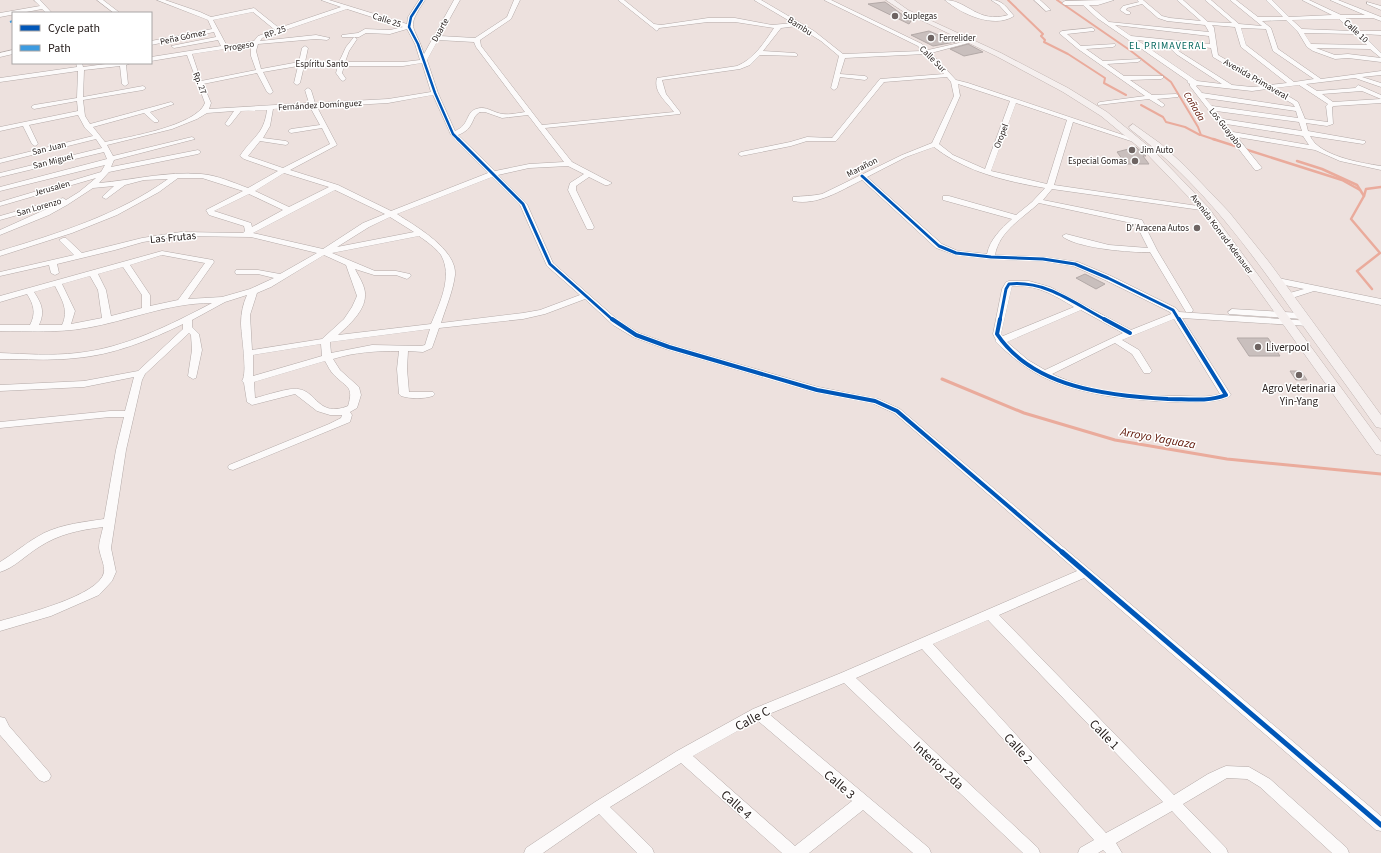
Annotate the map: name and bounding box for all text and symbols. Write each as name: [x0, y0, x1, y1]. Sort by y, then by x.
street label: Calle 25: [371, 10, 403, 31]
place label: Suplegas: [903, 10, 937, 23]
marker: Suplegas: [890, 11, 900, 21]
legend: [12, 12, 152, 64]
street label: Bambu: [785, 14, 815, 39]
street label: Duarte: [429, 15, 453, 45]
street label: Calle 10: [1340, 17, 1371, 47]
text: Cycle path: [48, 20, 100, 37]
street label: RP. 25: [263, 22, 288, 42]
street label: Peña Gómez: [159, 26, 208, 49]
place label: Ferrelider: [939, 32, 976, 45]
marker: Ferrelider: [926, 33, 936, 43]
street label: Progeso: [223, 38, 255, 55]
district label: EL PRIMAVERAL: [1129, 39, 1207, 53]
text: Path: [48, 40, 71, 57]
street label: Calle Sur: [916, 43, 950, 76]
street label: Avenida Primaveral: [1221, 56, 1290, 103]
street label: Espíritu Santo: [296, 58, 349, 71]
street label: Rp. 27: [189, 70, 210, 97]
water label: Cañada: [1180, 89, 1209, 124]
street label: Fernández Domínguez: [278, 97, 363, 114]
street label: Los Guayabo: [1206, 105, 1246, 151]
street label: Oropel: [991, 122, 1012, 150]
street label: San Juan: [31, 138, 68, 159]
place label: Jim Auto: [1140, 144, 1173, 157]
marker: Jim Auto: [1127, 145, 1137, 155]
street label: San Miguel: [32, 150, 75, 173]
street label: Marañon: [844, 154, 880, 181]
place label: Especial Gomas: [1068, 155, 1127, 168]
marker: Especial Gomas: [1130, 156, 1140, 166]
street label: Jerusalen: [33, 177, 72, 200]
street label: Avenida Konrad Adenauer: [1187, 191, 1257, 278]
street label: San Lorenzo: [15, 195, 63, 220]
place label: D' Aracena Autos: [1126, 222, 1189, 235]
marker: D' Aracena Autos: [1192, 223, 1202, 233]
street label: Las Frutas: [149, 228, 197, 247]
place label: Liverpool: [1266, 340, 1309, 355]
marker: Liverpool: [1253, 342, 1263, 352]
marker: Agro Veterinaria Yin-Yang: [1294, 370, 1304, 380]
place label: Agro Veterinaria Yin-Yang: [1262, 381, 1336, 409]
water label: Arroyo Yaguaza: [1118, 423, 1197, 454]
street label: Calle C: [732, 702, 773, 736]
street label: Calle 1: [1085, 715, 1123, 754]
street label: Calle 2: [999, 729, 1037, 768]
street label: Interior 2da: [909, 738, 968, 794]
street label: Calle 3: [820, 766, 859, 803]
street label: Calle 4: [717, 786, 756, 824]

